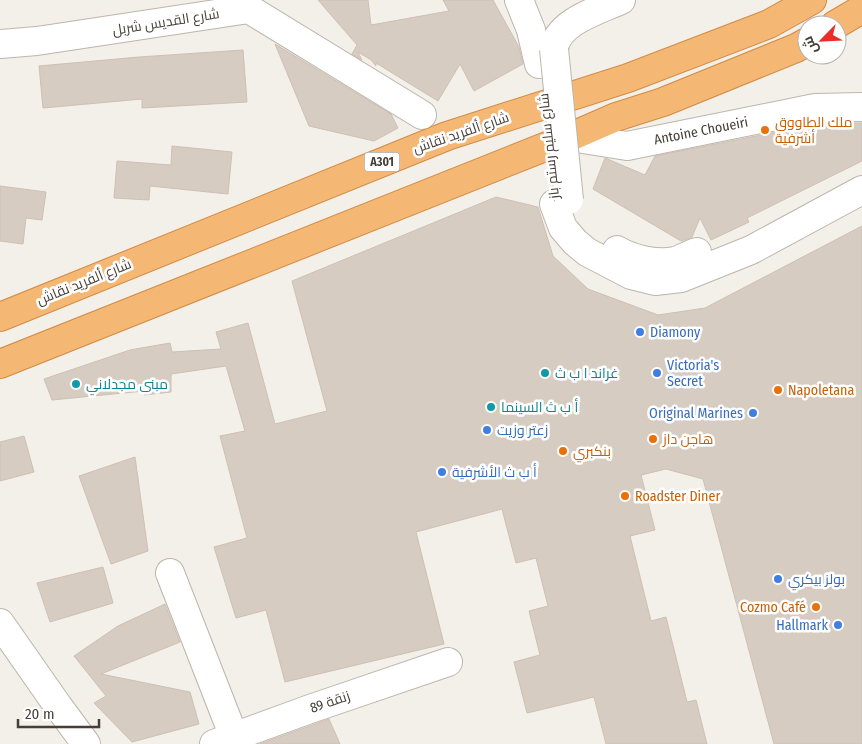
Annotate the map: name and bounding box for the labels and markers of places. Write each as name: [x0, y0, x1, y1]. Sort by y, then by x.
place label: ملك الطاووق أشرفية: [775, 114, 853, 147]
marker: ملك الطاووق أشرفية: [759, 124, 771, 136]
place label: Diamony: [650, 324, 701, 341]
marker: Diamony: [634, 326, 646, 338]
place label: Victoria's Secret: [667, 357, 719, 390]
place label: غراند ا ب ث: [555, 365, 618, 382]
marker: غراند ا ب ث: [539, 367, 551, 379]
marker: Victoria's Secret: [651, 367, 663, 379]
place label: مبنى مجدلاني: [86, 376, 168, 396]
marker: مبنى مجدلاني: [70, 378, 82, 390]
place label: Napoletana: [788, 382, 854, 399]
marker: Napoletana: [772, 384, 784, 396]
place label: أ ب ث السينما: [501, 398, 578, 416]
marker: أ ب ث السينما: [485, 401, 497, 413]
place label: Original Marines: [649, 405, 743, 422]
marker: Original Marines: [747, 407, 759, 419]
place label: زعتر وزيت: [497, 422, 548, 439]
marker: زعتر وزيت: [481, 424, 493, 436]
place label: هاجن داز: [662, 431, 713, 448]
marker: هاجن داز: [647, 433, 659, 445]
place label: بنكبري: [573, 443, 611, 463]
marker: بنكبري: [557, 445, 569, 457]
place label: أ ب ث الأشرفية: [452, 463, 537, 481]
marker: أ ب ث الأشرفية: [436, 466, 448, 478]
place label: Roadster Diner: [635, 488, 720, 505]
marker: Roadster Diner: [619, 490, 631, 502]
place label: بولز بيكري: [788, 571, 845, 591]
marker: بولز بيكري: [772, 573, 784, 585]
place label: Cozmo Café: [740, 599, 806, 616]
marker: Cozmo Café: [810, 601, 822, 613]
place label: Hallmark: [776, 617, 828, 634]
marker: Hallmark: [832, 619, 844, 631]

